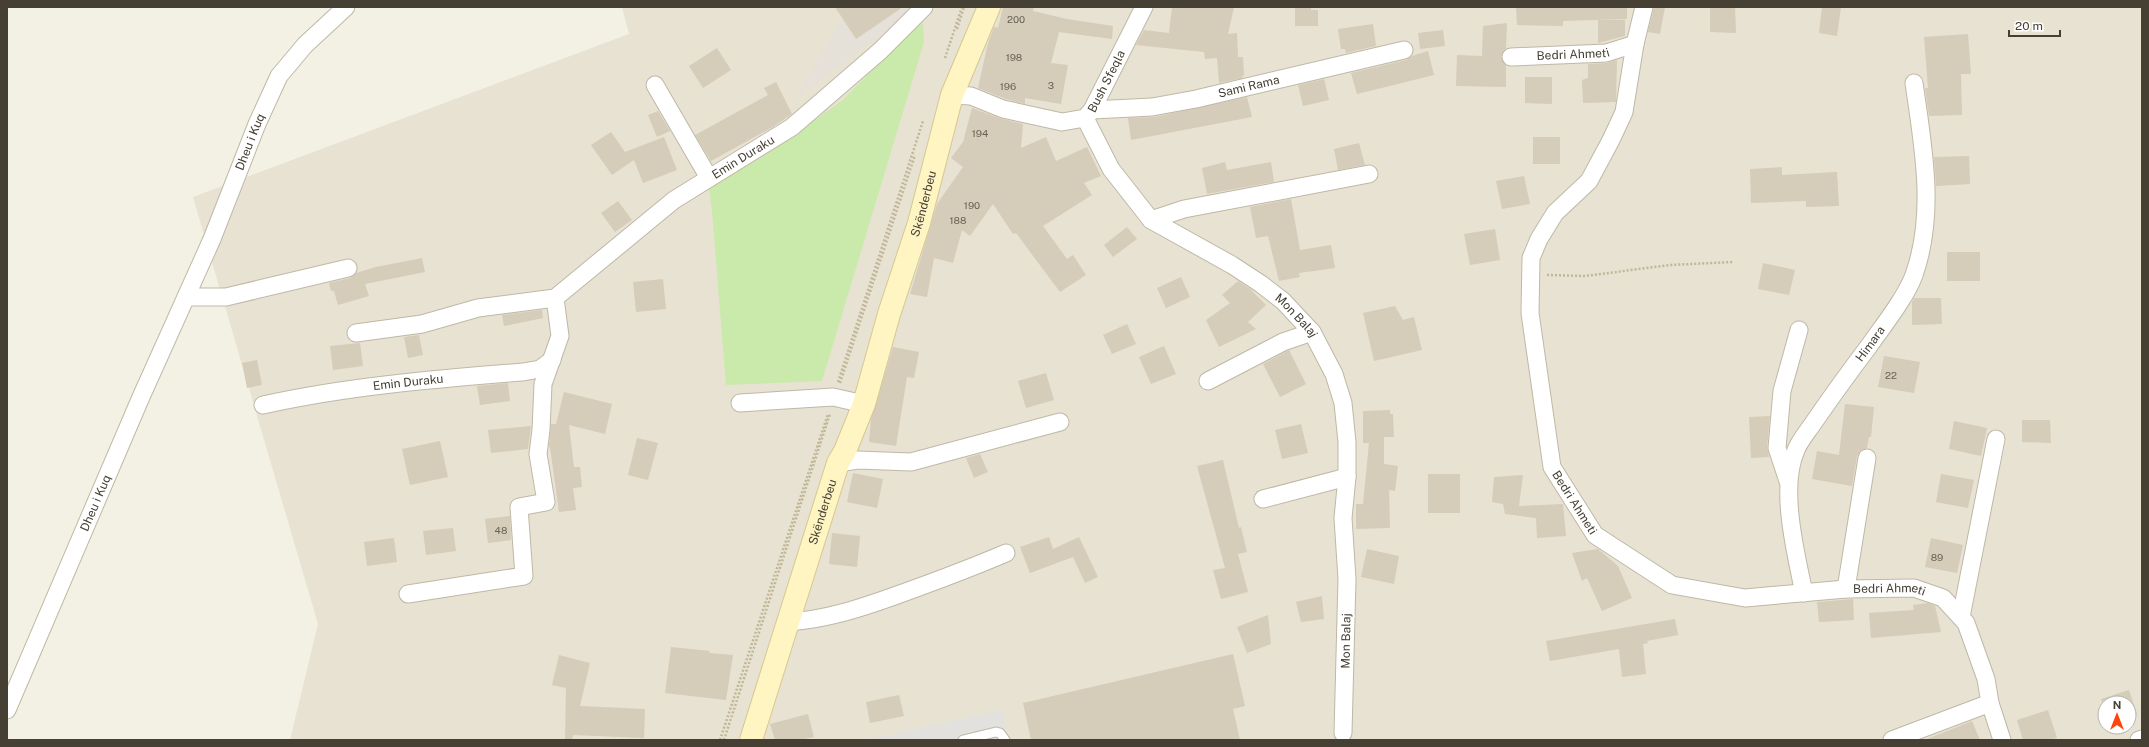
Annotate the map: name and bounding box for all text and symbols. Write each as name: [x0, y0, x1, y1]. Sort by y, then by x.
scale bar: [2009, 12, 2060, 38]
house number: 200: [1007, 13, 1025, 25]
text: 20 m: [2015, 19, 2043, 33]
street label: Bedri Ahmeti: [1536, 45, 1611, 63]
street label: Bush Sfeqla: [1085, 48, 1128, 115]
house number: 198: [1006, 51, 1022, 63]
street label: Sami Rama: [1217, 73, 1281, 101]
house number: 3: [1048, 79, 1054, 91]
house number: 196: [1000, 80, 1016, 92]
street label: Dheu i Kuq: [233, 111, 268, 172]
house number: 194: [972, 127, 988, 139]
street label: Emin Duraku: [709, 133, 777, 182]
street label: Skënderbeu: [908, 169, 939, 239]
house number: 190: [964, 199, 980, 211]
house number: 188: [950, 214, 966, 226]
street label: Mon Balaj: [1273, 291, 1321, 340]
street label: Himara: [1853, 323, 1888, 364]
house number: 22: [1885, 369, 1897, 381]
street label: Emin Duraku: [372, 372, 444, 393]
street label: Bedri Ahmeti: [1549, 468, 1600, 537]
street label: Dheu i Kuq: [77, 473, 114, 533]
street label: Skënderbeu: [806, 477, 839, 546]
house number: 48: [495, 524, 507, 536]
house number: 89: [1931, 551, 1943, 563]
street label: Bedri Ahmeti: [1853, 581, 1927, 598]
street label: Mon Balaj: [1339, 613, 1353, 669]
north arrow: [2097, 695, 2137, 735]
text: N: [2113, 699, 2121, 711]

